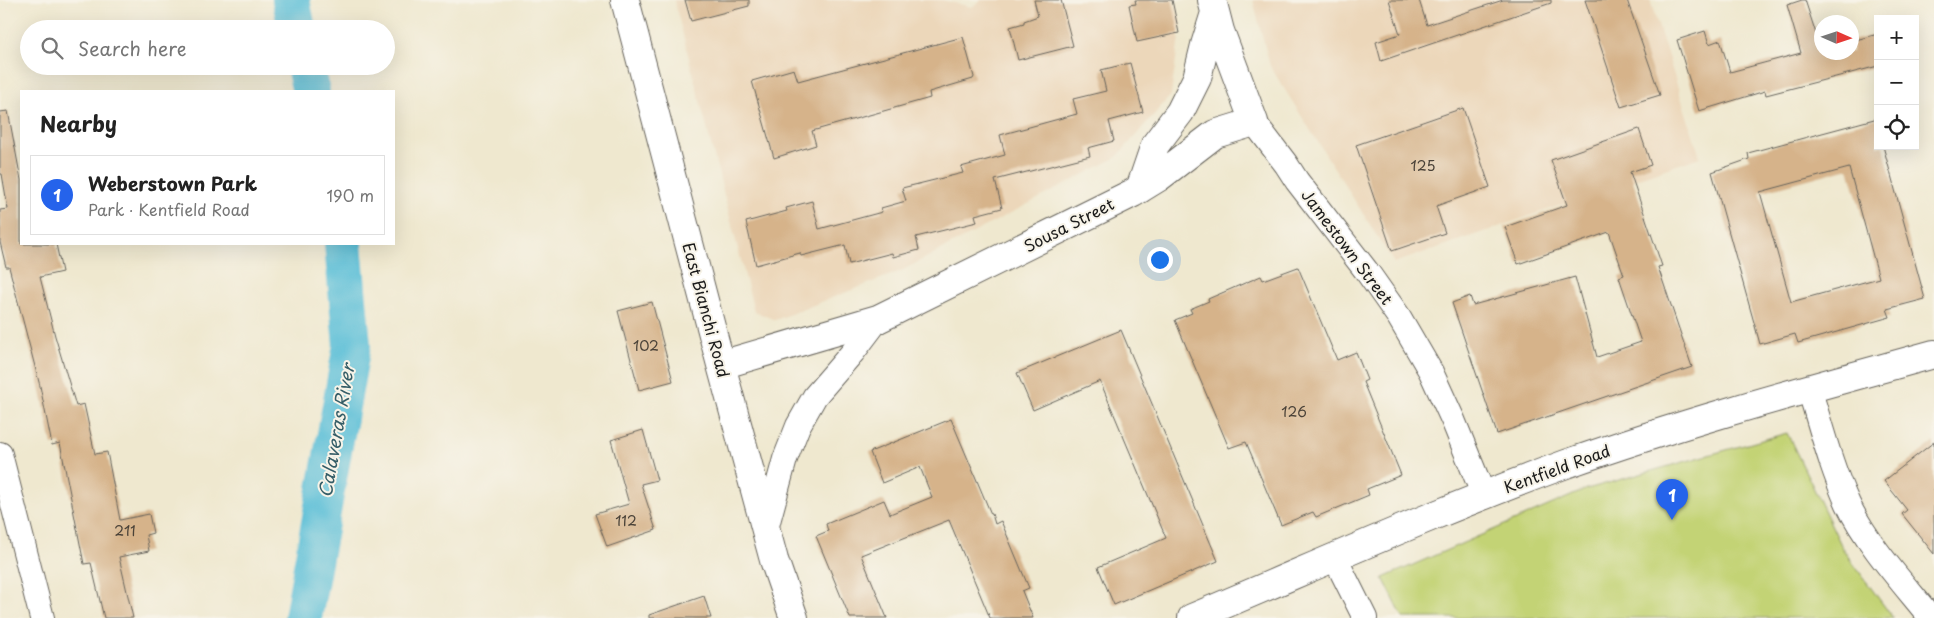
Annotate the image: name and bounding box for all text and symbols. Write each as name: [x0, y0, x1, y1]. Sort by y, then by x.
north arrow: [1814, 15, 1859, 60]
map controls: [1874, 15, 1919, 150]
button: +: [1874, 15, 1919, 60]
search box: [20, 20, 395, 75]
icon: search: [38, 34, 66, 62]
text: Search here: [78, 34, 187, 62]
button: −: [1874, 60, 1919, 105]
button: locate: [1874, 105, 1919, 150]
text: Nearby: [40, 107, 117, 139]
house number: 125: [1411, 155, 1435, 176]
text: Weberstown Park: [88, 169, 257, 197]
text: 1: [53, 183, 61, 207]
text: 190 m: [326, 183, 374, 207]
street label: Jamestown Street: [1296, 184, 1400, 310]
street label: Sousa Street: [1019, 191, 1118, 257]
text: Park · Kentfield Road: [88, 197, 250, 221]
street label: East Bianchi Road: [677, 239, 737, 380]
your location: [1147, 247, 1173, 273]
house number: 102: [633, 335, 659, 356]
water label: Calaveras River: [310, 359, 361, 500]
house number: 126: [1281, 401, 1307, 422]
street label: Kentfield Road: [1500, 438, 1613, 498]
pin: 1: [1656, 479, 1688, 520]
house number: 112: [615, 510, 637, 531]
house number: 211: [114, 520, 136, 541]

